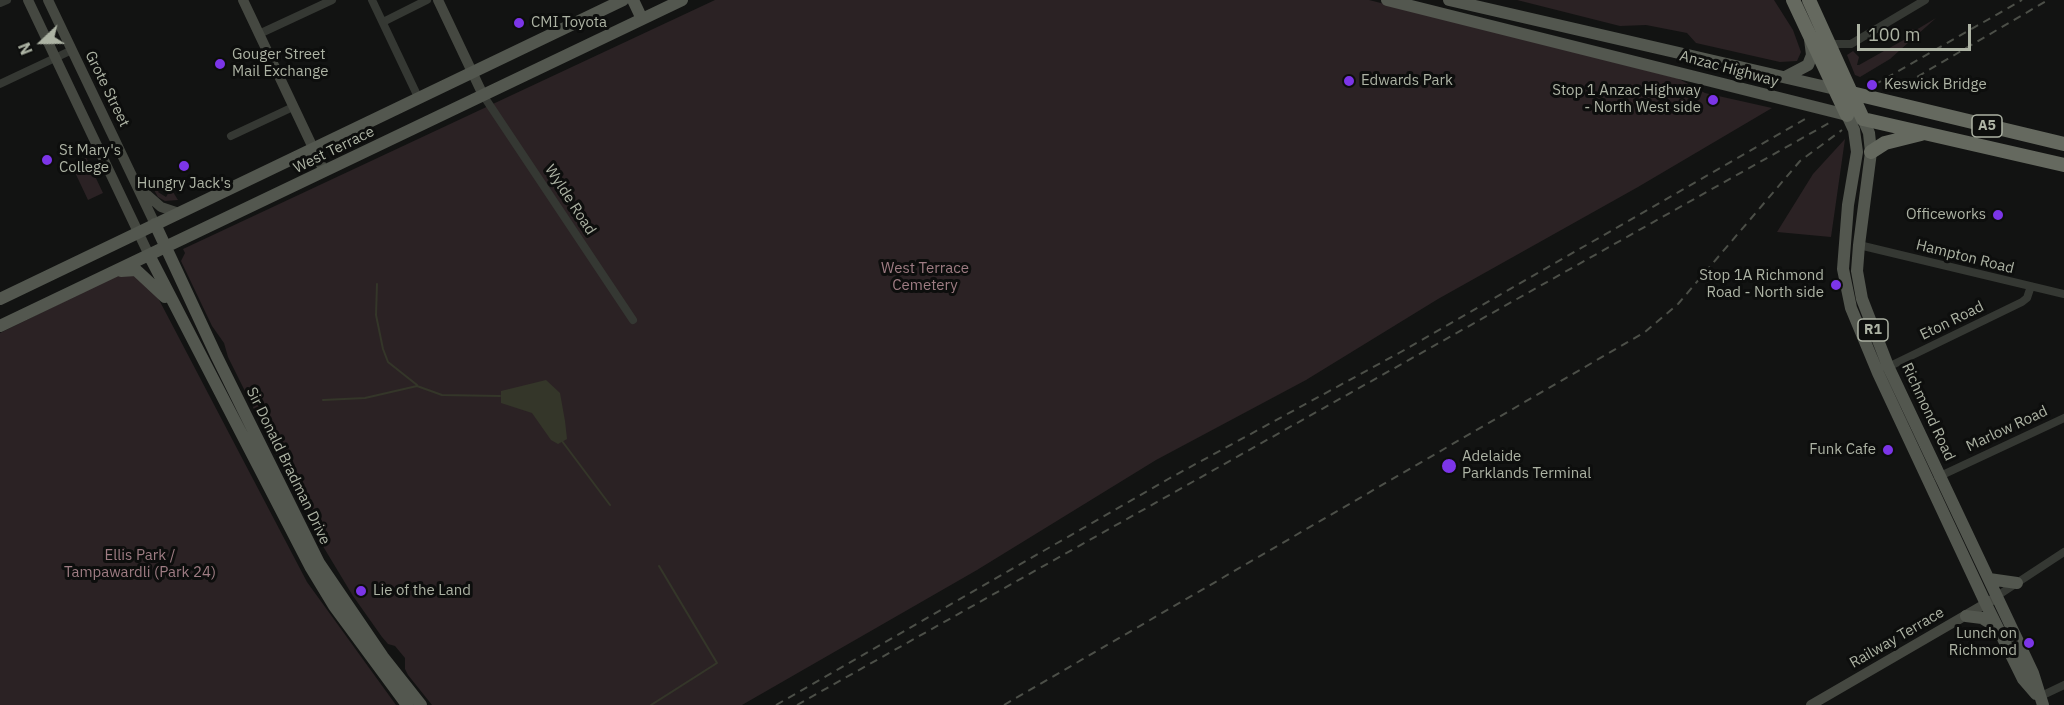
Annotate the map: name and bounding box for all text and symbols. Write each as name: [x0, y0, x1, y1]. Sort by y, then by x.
north arrow: [12, 12, 72, 72]
scale bar: [1860, 12, 1974, 50]
place label: CMI Toyota: [531, 14, 607, 32]
marker: CMI Toyota: [512, 16, 526, 30]
text: 100 m: [1868, 23, 1920, 46]
text: N: [14, 40, 37, 58]
place label: Gouger Street Mail Exchange: [232, 46, 328, 81]
street label: Anzac Highway: [1678, 47, 1780, 91]
street label: Grote Street: [81, 48, 133, 130]
marker: Gouger Street Mail Exchange: [213, 57, 227, 71]
place label: Edwards Park: [1361, 72, 1453, 90]
marker: Edwards Park: [1342, 74, 1356, 88]
place label: Keswick Bridge: [1884, 76, 1987, 94]
marker: Keswick Bridge: [1865, 78, 1879, 92]
place label: Stop 1 Anzac Highway - North West side: [1552, 82, 1701, 117]
marker: Stop 1 Anzac Highway - North West side: [1706, 93, 1720, 107]
road number: A5: [1972, 115, 2002, 137]
street label: West Terrace: [291, 123, 377, 177]
place label: St Mary's College: [59, 142, 121, 177]
marker: St Mary's College: [40, 153, 54, 167]
marker: Hungry Jack's: [177, 159, 191, 173]
street label: Wylde Road: [541, 162, 599, 238]
place label: Hungry Jack's: [137, 175, 231, 193]
place label: Officeworks: [1906, 206, 1986, 224]
marker: Officeworks: [1991, 208, 2005, 222]
street label: Hampton Road: [1914, 236, 2016, 278]
park label: West Terrace Cemetery: [881, 260, 969, 295]
place label: Stop 1A Richmond Road - North side: [1699, 267, 1824, 302]
marker: Stop 1A Richmond Road - North side: [1829, 278, 1843, 292]
street label: Eton Road: [1917, 298, 1987, 344]
road number: R1: [1858, 319, 1888, 341]
street label: Richmond Road: [1897, 360, 1959, 464]
street label: Sir Donald Bradman Drive: [242, 384, 334, 548]
street label: Marlow Road: [1963, 402, 2051, 456]
place label: Funk Cafe: [1809, 441, 1876, 459]
marker: Funk Cafe: [1881, 443, 1895, 457]
place label: Adelaide Parklands Terminal: [1462, 448, 1591, 483]
marker: Adelaide Parklands Terminal: [1440, 457, 1458, 475]
park label: Ellis Park / Tampawardli (Park 24): [64, 547, 216, 582]
place label: Lie of the Land: [373, 582, 471, 600]
marker: Lie of the Land: [354, 584, 368, 598]
street label: Railway Terrace: [1847, 604, 1947, 672]
place label: Lunch on Richmond: [1949, 625, 2017, 660]
marker: Lunch on Richmond: [2022, 636, 2036, 650]

